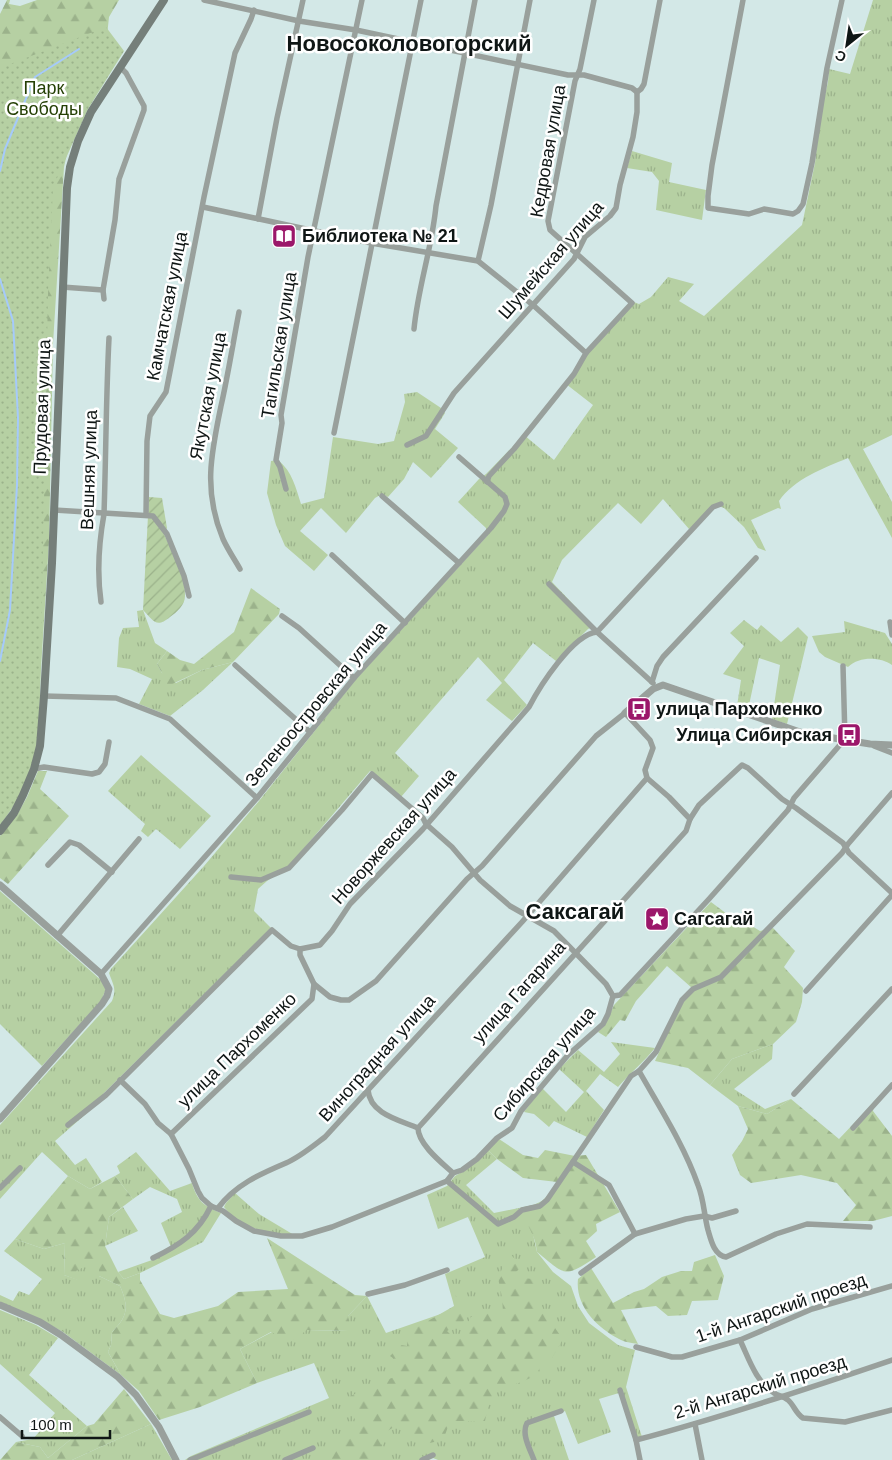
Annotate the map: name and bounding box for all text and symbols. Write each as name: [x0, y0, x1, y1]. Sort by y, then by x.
north arrow: [822, 20, 872, 70]
district label: Новосоколовогорский: [287, 31, 531, 56]
text: С: [832, 47, 849, 66]
park label: Парк Свободы: [6, 78, 82, 119]
street label: Кедровая улица: [526, 82, 570, 219]
street label: Шумейская улица: [494, 196, 608, 323]
library icon: Библиотека № 21: [271, 223, 297, 249]
place label: Библиотека № 21: [302, 226, 458, 246]
street label: Камчатская улица: [143, 229, 191, 382]
street label: Тагильская улица: [258, 269, 301, 420]
street label: Якутская улица: [186, 330, 230, 462]
street label: Прудовая улица: [30, 338, 54, 475]
street label: Вешняя улица: [77, 409, 101, 530]
street label: Зеленоостровская улица: [241, 617, 391, 790]
bus stop icon: улица Пархоменко: [626, 696, 652, 722]
place label: улица Пархоменко: [656, 699, 823, 719]
bus stop icon: Улица Сибирская: [836, 722, 862, 748]
place label: Улица Сибирская: [676, 725, 832, 745]
street label: Новоржевская улица: [328, 763, 461, 908]
district label: Саксагай: [526, 899, 624, 924]
place icon: Сагсагай: [644, 906, 670, 932]
place label: Сагсагай: [674, 909, 753, 929]
street label: улица Гагарина: [468, 936, 570, 1047]
street label: улица Пархоменко: [174, 988, 300, 1112]
street label: Виноградная улица: [315, 990, 440, 1125]
street label: Сибирская улица: [489, 1002, 600, 1125]
street label: 1-й Ангарский проезд: [693, 1269, 869, 1347]
street label: 2-й Ангарский проезд: [672, 1351, 849, 1423]
scale bar: [22, 1408, 110, 1440]
text: 100 m: [30, 1416, 72, 1433]

